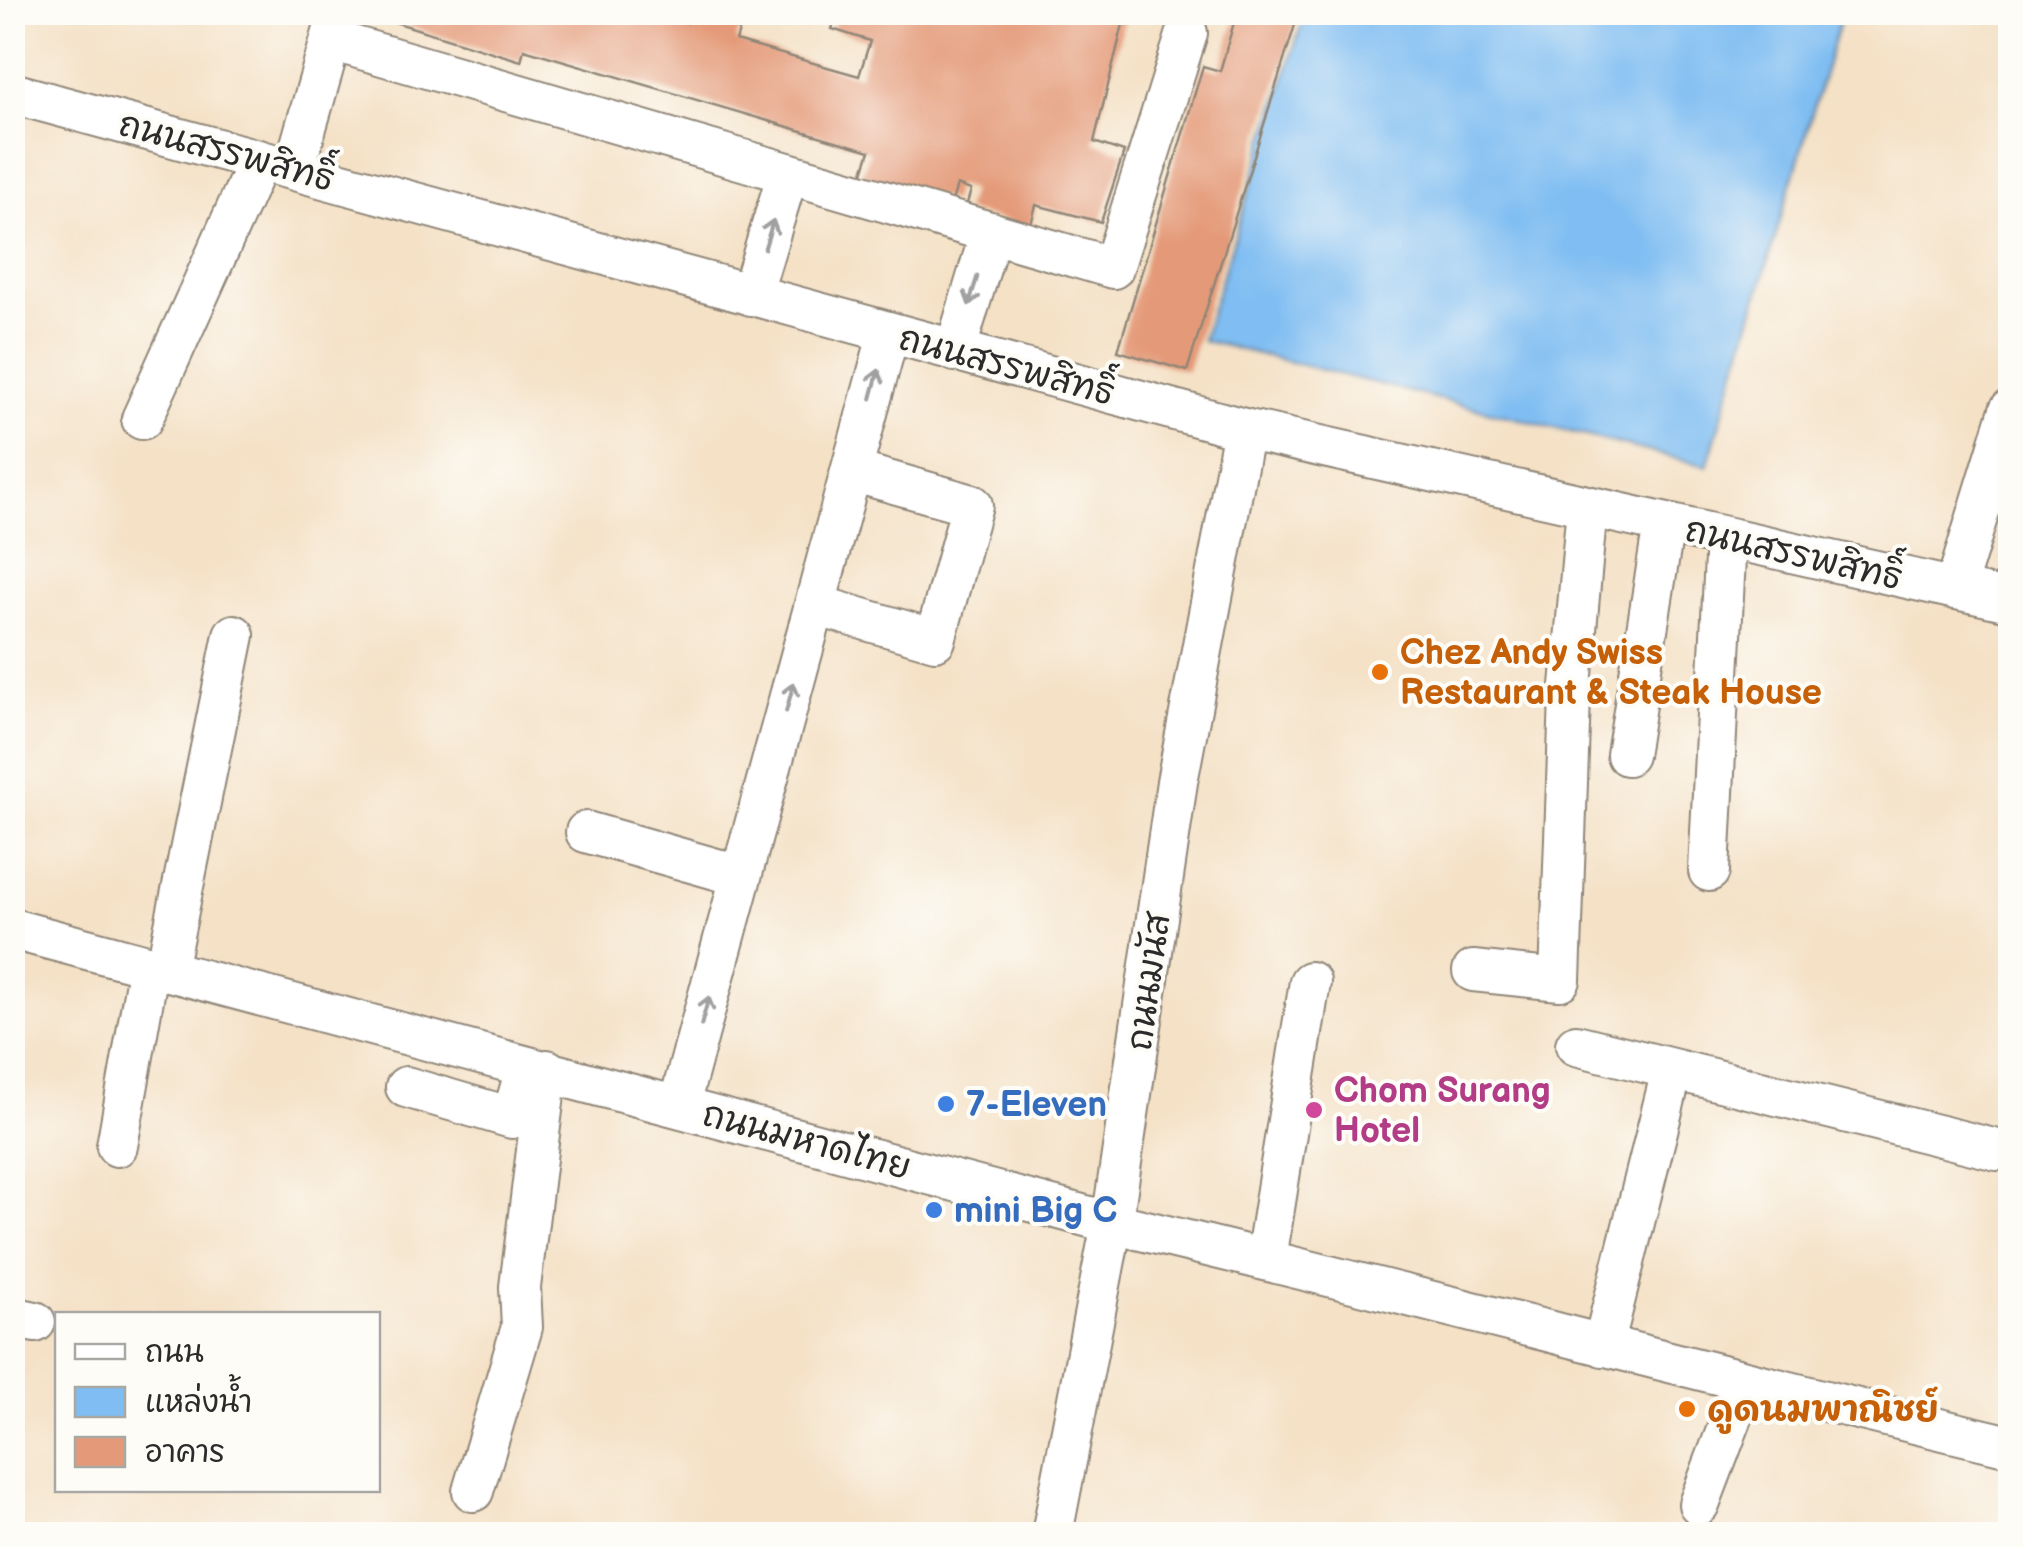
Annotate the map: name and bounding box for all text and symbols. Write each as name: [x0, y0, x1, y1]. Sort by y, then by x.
street label: ถนนสรรพสิทธิ์: [114, 92, 342, 202]
one-way arrow: [762, 219, 780, 250]
one-way arrow: [963, 275, 981, 307]
street label: ถนนสรรพสิทธิ์: [894, 306, 1122, 416]
one-way arrow: [867, 369, 886, 400]
street label: ถนนสรรพสิทธิ์: [1681, 497, 1909, 600]
place label: Chez Andy Swiss Restaurant & Steak House: [1400, 632, 1822, 715]
marker: Chez Andy Swiss Restaurant & Steak House: [1369, 661, 1391, 683]
one-way arrow: [782, 682, 800, 714]
street label: ถนนมนัส: [1119, 909, 1181, 1053]
one-way arrow: [696, 996, 715, 1027]
place label: Chom Surang Hotel: [1334, 1070, 1551, 1153]
place label: 7-Eleven: [966, 1084, 1107, 1127]
street label: ถนนมหาดไทย: [698, 1089, 917, 1190]
marker: 7-Eleven: [935, 1093, 957, 1115]
marker: Chom Surang Hotel: [1303, 1099, 1325, 1121]
place label: mini Big C: [954, 1190, 1117, 1233]
marker: mini Big C: [923, 1199, 945, 1221]
legend: [55, 1312, 380, 1492]
text: ถนน: [145, 1335, 204, 1371]
text: แหล่งน้ำ: [145, 1374, 252, 1421]
place label: ดูดนมพาณิชย์: [1707, 1386, 1939, 1434]
marker: ดูดนมพาณิชย์: [1676, 1398, 1698, 1420]
text: อาคาร: [145, 1435, 225, 1471]

